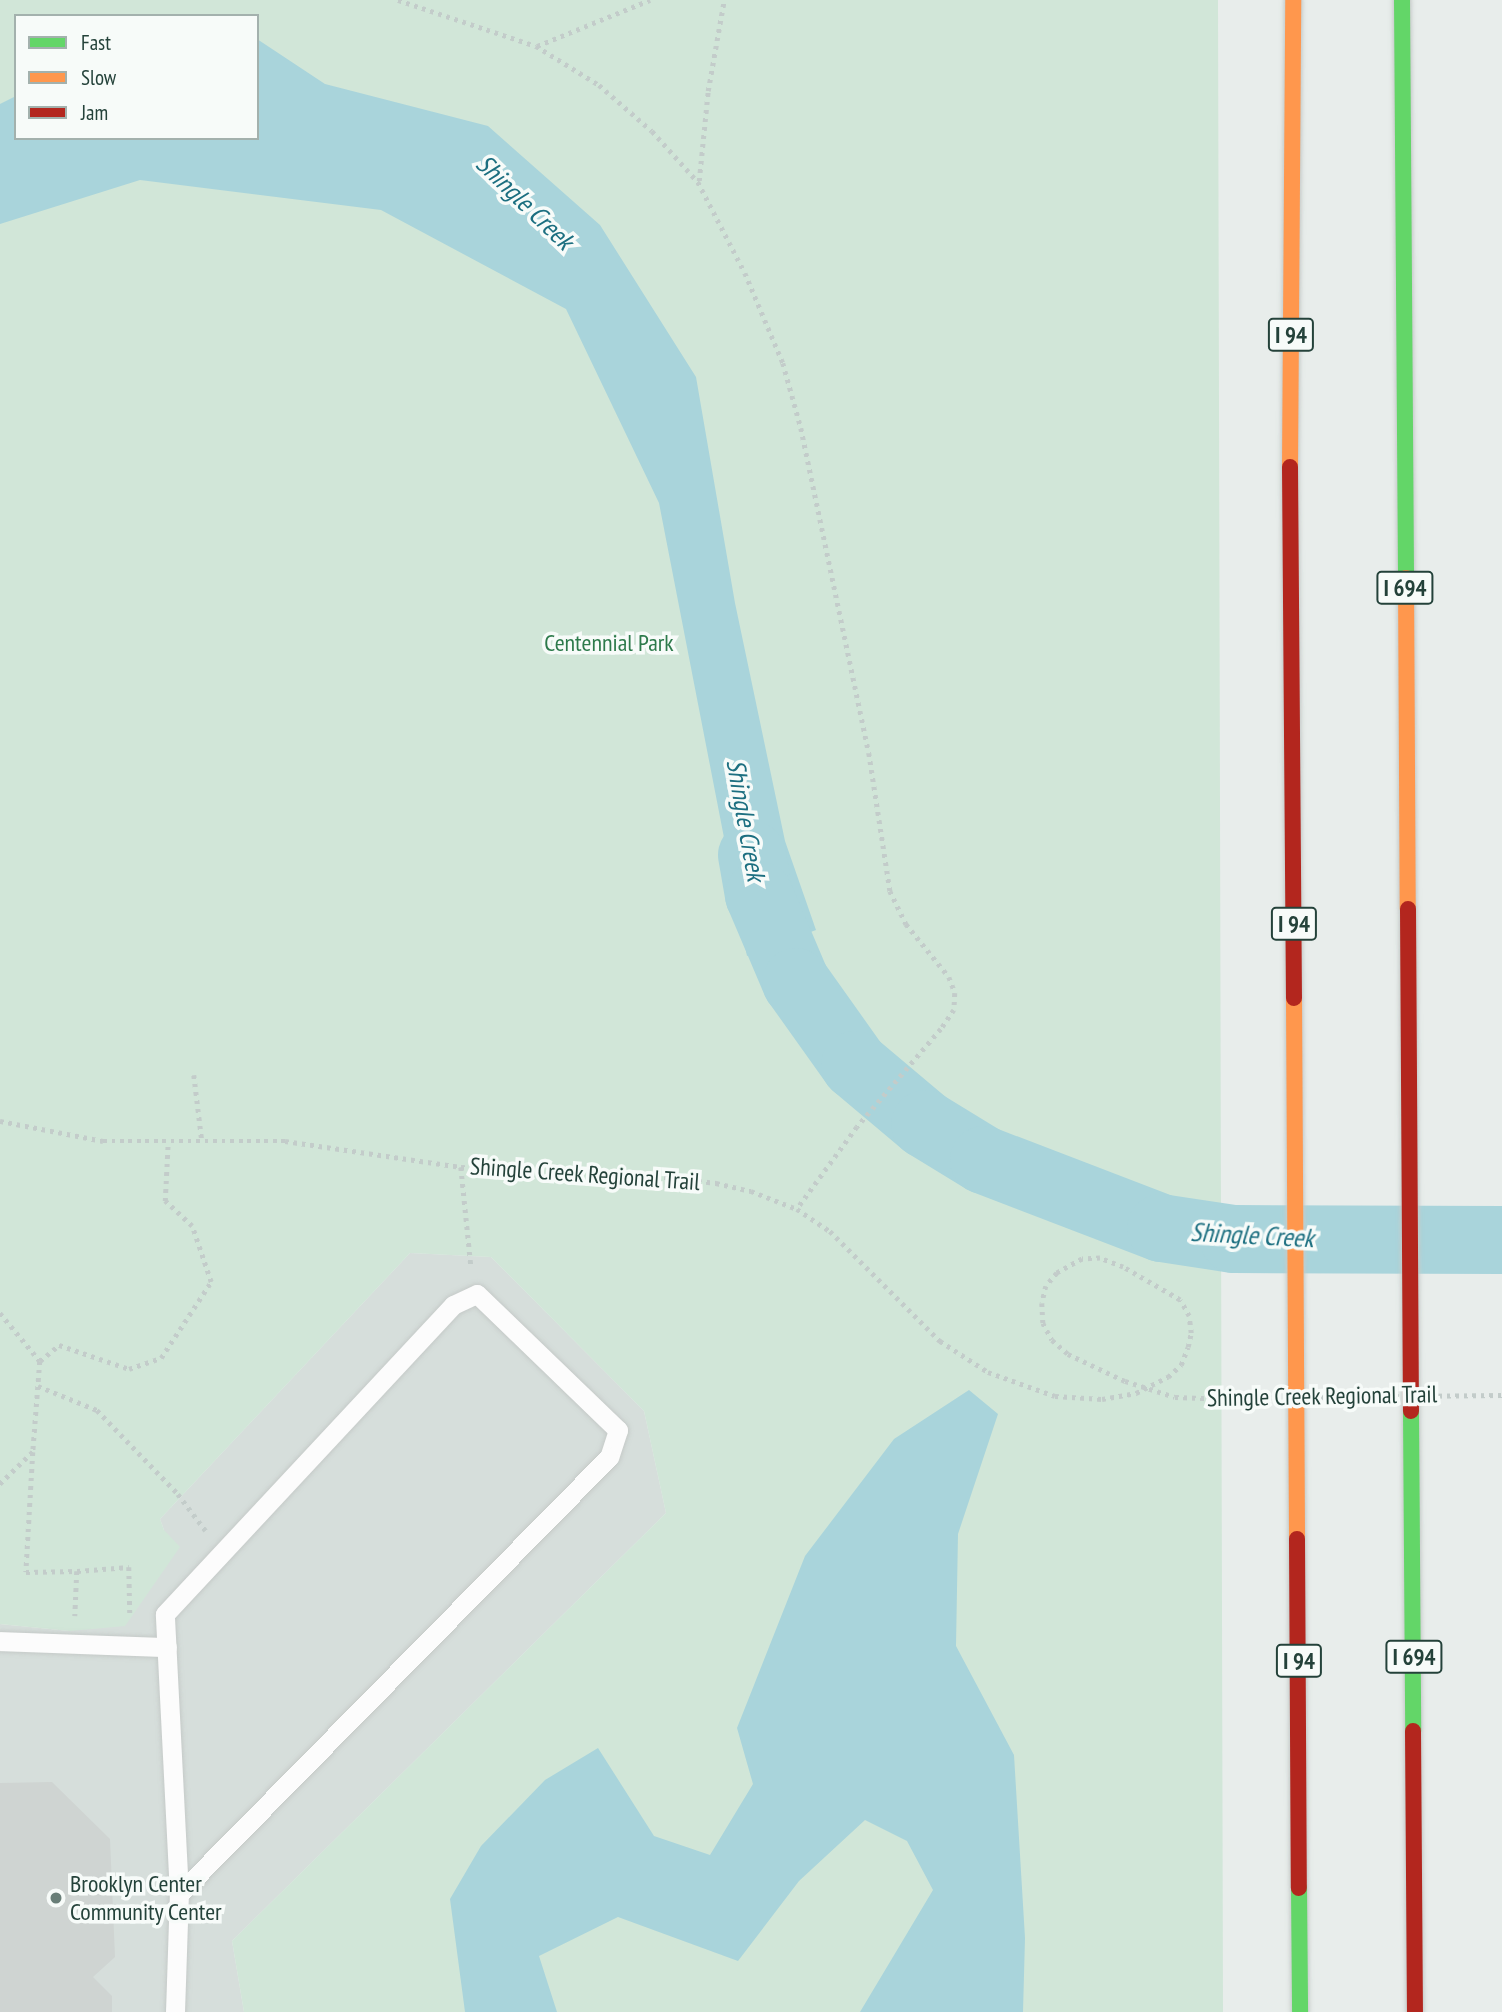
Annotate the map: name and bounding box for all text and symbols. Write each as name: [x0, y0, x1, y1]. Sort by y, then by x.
legend: [14, 14, 259, 140]
text: Fast: [81, 29, 111, 56]
text: Slow: [81, 64, 116, 91]
text: Jam: [81, 99, 108, 126]
water label: Shingle Creek: [470, 148, 580, 256]
road number: I 94: [1266, 316, 1316, 354]
road number: I 694: [1375, 568, 1435, 608]
park label: Centennial Park: [544, 629, 674, 657]
water label: Shingle Creek: [720, 757, 772, 883]
road number: I 94: [1270, 904, 1318, 944]
street label: Shingle Creek Regional Trail: [469, 1152, 701, 1196]
water label: Shingle Creek: [1190, 1216, 1314, 1254]
street label: Shingle Creek Regional Trail: [1206, 1380, 1438, 1412]
road number: I 694: [1384, 1638, 1444, 1676]
road number: I 94: [1274, 1642, 1324, 1680]
place label: Brooklyn Center Community Center: [70, 1870, 222, 1926]
marker: Brooklyn Center Community Center: [48, 1890, 64, 1906]

